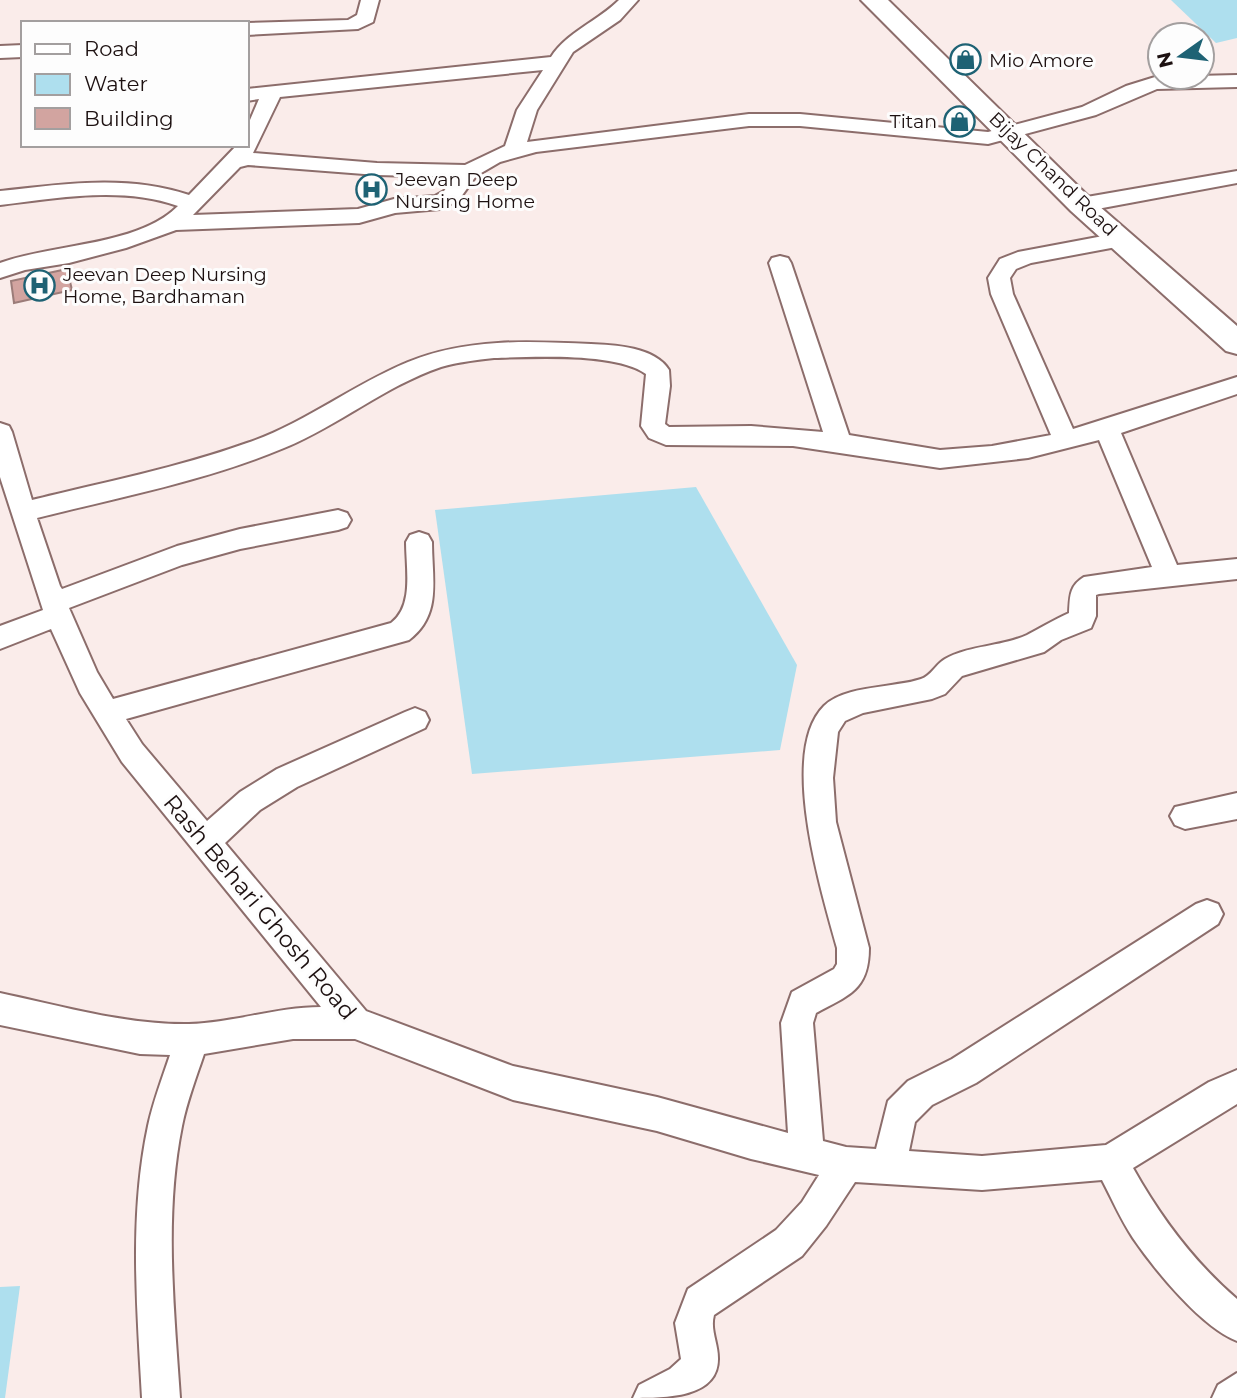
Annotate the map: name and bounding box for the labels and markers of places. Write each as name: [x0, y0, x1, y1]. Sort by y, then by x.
shop icon: Mio Amore: [949, 43, 983, 77]
place label: Mio Amore: [989, 49, 1094, 72]
shop icon: Titan: [943, 104, 977, 138]
place label: Titan: [890, 110, 937, 133]
place label: Jeevan Deep Nursing Home: [394, 168, 535, 213]
hospital icon: Jeevan Deep Nursing Home: [355, 173, 389, 207]
place label: Jeevan Deep Nursing Home, Bardhaman: [62, 263, 267, 308]
hospital icon: Jeevan Deep Nursing Home, Bardhaman: [23, 268, 57, 302]

